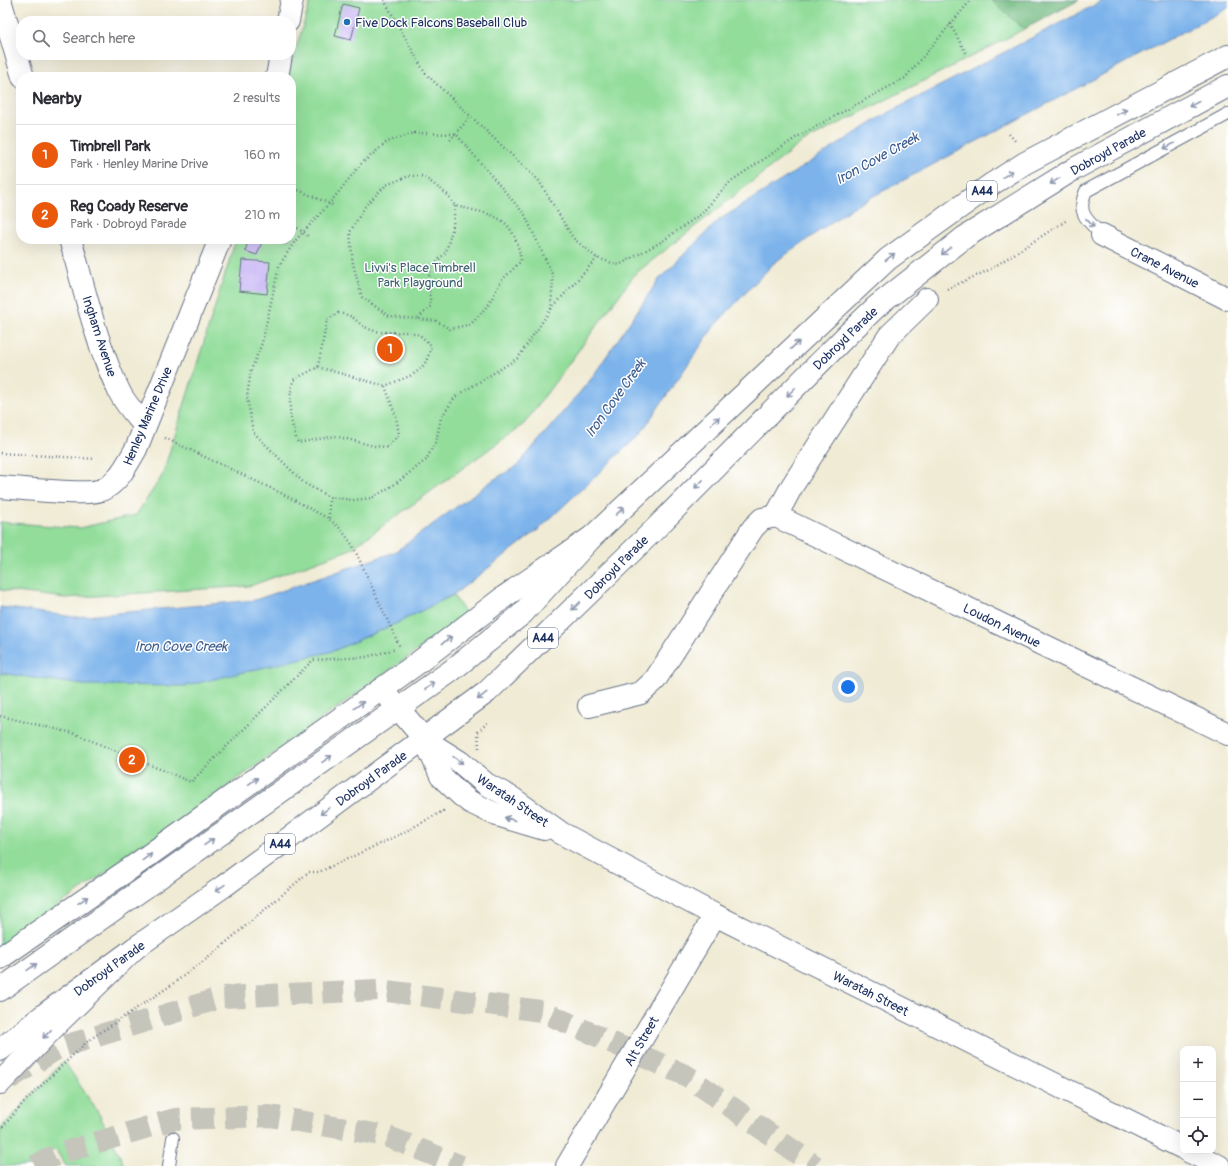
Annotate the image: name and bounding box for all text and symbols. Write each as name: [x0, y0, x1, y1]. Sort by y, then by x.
place label: Five Dock Falcons Baseball Club: [355, 15, 527, 31]
search box: [16, 16, 296, 60]
marker: Five Dock Falcons Baseball Club: [342, 17, 352, 27]
icon: search: [30, 27, 52, 49]
text: Search here: [62, 29, 135, 48]
text: Nearby: [32, 88, 81, 109]
text: 2 results: [233, 90, 280, 106]
one-way arrow: [1188, 101, 1200, 109]
one-way arrow: [1116, 107, 1128, 115]
street label: Dobroyd Parade: [1068, 124, 1150, 179]
water label: Iron Cove Creek: [833, 128, 923, 188]
text: Timbrell Park: [70, 137, 150, 156]
one-way arrow: [1163, 142, 1175, 150]
text: 1: [42, 147, 48, 163]
text: 160 m: [244, 147, 280, 163]
text: Park · Henley Marine Drive: [70, 156, 208, 172]
one-way arrow: [1002, 170, 1013, 178]
one-way arrow: [1049, 177, 1061, 185]
road number: A44: [967, 181, 997, 201]
text: Reg Coady Reserve: [70, 197, 188, 216]
text: 2: [41, 207, 49, 223]
text: 210 m: [244, 207, 280, 223]
text: Park · Dobroyd Parade: [70, 216, 187, 232]
one-way arrow: [1085, 217, 1094, 227]
street label: Crane Avenue: [1128, 244, 1202, 292]
one-way arrow: [941, 247, 952, 256]
one-way arrow: [885, 253, 896, 262]
park label: Livvi's Place Timbrell Park Playground: [364, 260, 476, 291]
street label: Ingham Avenue: [78, 294, 120, 379]
street label: Dobroyd Parade: [810, 303, 882, 374]
pin: 1: [377, 334, 403, 364]
one-way arrow: [790, 341, 800, 350]
water label: Iron Cove Creek: [581, 355, 650, 441]
street label: Henley Marine Drive: [120, 364, 176, 468]
one-way arrow: [786, 387, 795, 397]
one-way arrow: [710, 416, 720, 426]
one-way arrow: [694, 479, 704, 489]
one-way arrow: [615, 506, 626, 515]
street label: Dobroyd Parade: [581, 532, 652, 603]
street label: Loudon Avenue: [960, 600, 1043, 652]
one-way arrow: [571, 602, 581, 611]
road number: A44: [528, 628, 558, 648]
one-way arrow: [441, 636, 452, 644]
water label: Iron Cove Creek: [135, 638, 228, 655]
your location: [838, 677, 858, 697]
one-way arrow: [424, 682, 435, 690]
one-way arrow: [477, 692, 488, 701]
one-way arrow: [353, 701, 364, 709]
pin: 2: [119, 745, 145, 775]
street label: Dobroyd Parade: [333, 747, 411, 810]
one-way arrow: [321, 755, 332, 763]
one-way arrow: [452, 756, 463, 764]
street label: Waratah Street: [474, 771, 552, 831]
one-way arrow: [247, 777, 258, 785]
one-way arrow: [320, 807, 331, 815]
one-way arrow: [504, 814, 517, 822]
road number: A44: [265, 834, 295, 854]
one-way arrow: [203, 838, 214, 846]
one-way arrow: [142, 853, 153, 861]
one-way arrow: [215, 884, 226, 892]
one-way arrow: [78, 896, 89, 904]
street label: Dobroyd Parade: [71, 937, 149, 1000]
one-way arrow: [26, 963, 37, 972]
street label: Waratah Street: [830, 968, 912, 1020]
street label: Alt Street: [621, 1013, 663, 1069]
one-way arrow: [42, 1029, 52, 1039]
map controls: [1180, 1046, 1216, 1154]
button: +: [1180, 1046, 1216, 1082]
button: −: [1180, 1082, 1216, 1118]
button: locate: [1180, 1118, 1216, 1154]

